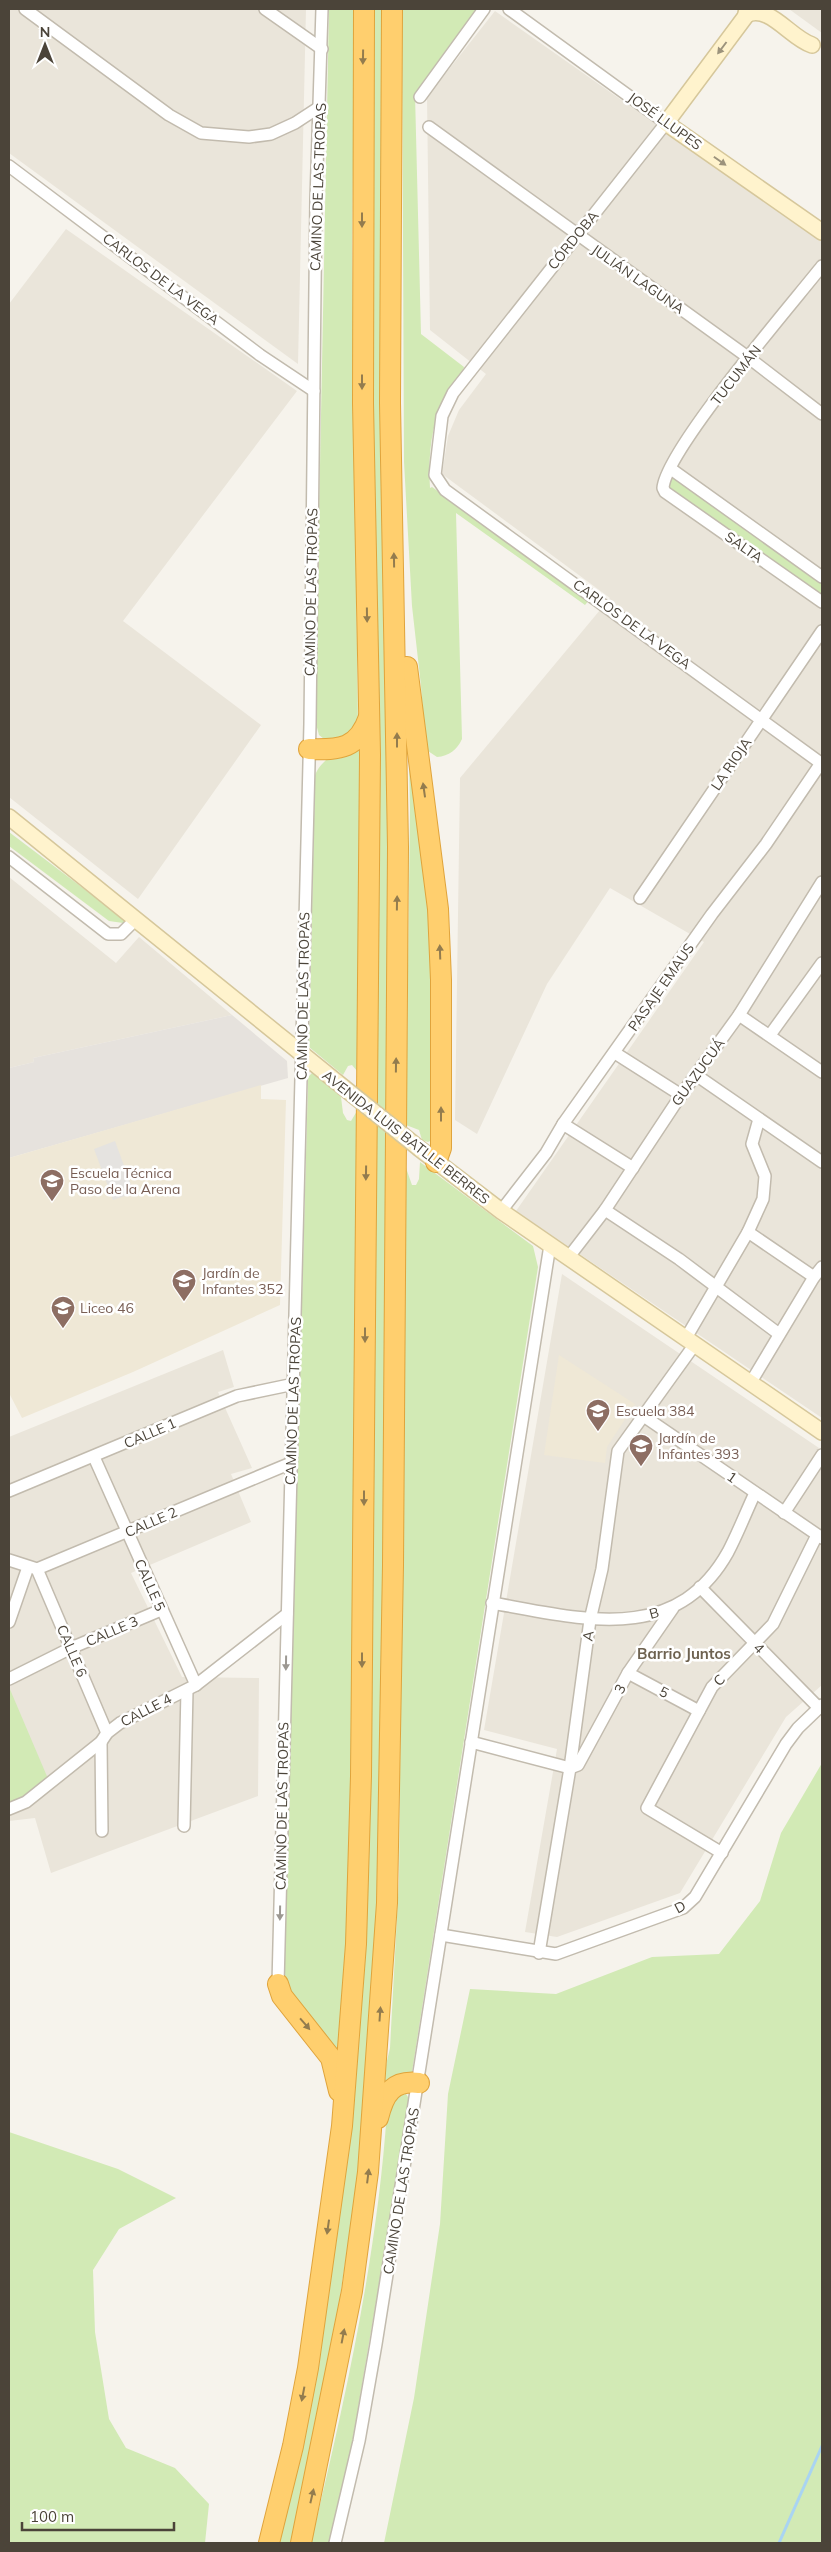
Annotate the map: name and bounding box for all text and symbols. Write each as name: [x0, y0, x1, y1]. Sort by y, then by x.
north arrow: [20, 20, 70, 70]
text: N: [40, 23, 50, 41]
one-way arrow: [717, 41, 727, 55]
one-way arrow: [359, 50, 367, 66]
street label: JOSÉ LLUPES: [624, 88, 706, 154]
street label: CAMINO DE LAS TROPAS: [306, 102, 330, 271]
one-way arrow: [714, 156, 727, 166]
street label: CÓRDOBA: [544, 206, 603, 273]
one-way arrow: [358, 212, 366, 228]
street label: CARLOS DE LA VEGA: [99, 229, 224, 329]
street label: JULIÁN LAGUNA: [588, 240, 688, 318]
street label: TUCUMÁN: [707, 341, 765, 409]
one-way arrow: [359, 375, 367, 391]
street label: CAMINO DE LAS TROPAS: [301, 507, 321, 676]
street label: SALTA: [721, 527, 767, 567]
one-way arrow: [390, 552, 398, 568]
street label: CARLOS DE LA VEGA: [569, 575, 695, 673]
one-way arrow: [364, 607, 372, 623]
one-way arrow: [393, 732, 401, 748]
street label: LA RIOJA: [707, 734, 756, 794]
one-way arrow: [420, 782, 428, 798]
one-way arrow: [394, 894, 402, 910]
street label: CAMINO DE LAS TROPAS: [293, 911, 313, 1080]
street label: PASAJE EMAUS: [624, 939, 698, 1035]
one-way arrow: [436, 944, 444, 960]
street label: GUAZUCUÁ: [667, 1034, 729, 1109]
one-way arrow: [392, 1057, 400, 1073]
street label: AVENIDA LUIS BATLLE BERRES: [319, 1066, 494, 1208]
one-way arrow: [437, 1106, 445, 1122]
place label: Escuela Técnica Paso de la Arena: [70, 1164, 180, 1198]
one-way arrow: [362, 1165, 370, 1181]
school or university icon: Escuela Técnica Paso de la Arena: [39, 1168, 65, 1202]
place label: Jardín de Infantes 352: [202, 1264, 283, 1298]
school or university icon: Jardín de Infantes 352: [171, 1268, 197, 1302]
school or university icon: Liceo 46: [50, 1295, 76, 1329]
place label: Liceo 46: [80, 1299, 134, 1317]
street label: CAMINO DE LAS TROPAS: [281, 1316, 305, 1485]
one-way arrow: [361, 1327, 369, 1343]
school or university icon: Escuela 384: [585, 1398, 611, 1432]
place label: Escuela 384: [616, 1402, 695, 1420]
street label: CALLE 1: [121, 1414, 179, 1452]
place label: Jardín de Infantes 393: [658, 1429, 739, 1463]
school or university icon: Jardín de Infantes 393: [628, 1433, 654, 1467]
street label: 1: [723, 1467, 741, 1487]
one-way arrow: [360, 1490, 368, 1506]
street label: CALLE 2: [122, 1503, 180, 1541]
street label: CALLE 5: [131, 1556, 169, 1614]
street label: B: [647, 1603, 661, 1623]
street label: CALLE 3: [83, 1612, 141, 1650]
street label: CALLE 6: [53, 1622, 91, 1680]
street label: A: [578, 1629, 598, 1642]
street label: 4: [750, 1639, 769, 1658]
district label: Barrio Juntos: [637, 1644, 731, 1663]
one-way arrow: [358, 1652, 366, 1668]
one-way arrow: [281, 1655, 289, 1671]
street label: C: [709, 1670, 729, 1690]
street label: 3: [610, 1681, 630, 1697]
street label: 5: [656, 1682, 672, 1702]
street label: CALLE 4: [117, 1689, 175, 1731]
street label: CAMINO DE LAS TROPAS: [272, 1721, 292, 1890]
street label: D: [671, 1897, 689, 1917]
one-way arrow: [276, 1905, 284, 1921]
one-way arrow: [377, 2005, 385, 2021]
one-way arrow: [299, 2017, 311, 2029]
street label: CAMINO DE LAS TROPAS: [379, 2106, 423, 2276]
one-way arrow: [364, 2167, 372, 2183]
one-way arrow: [324, 2219, 332, 2235]
one-way arrow: [339, 2329, 347, 2344]
one-way arrow: [299, 2387, 307, 2403]
one-way arrow: [308, 2488, 316, 2503]
scale bar: [22, 2500, 175, 2532]
text: 100 m: [30, 2507, 74, 2526]

